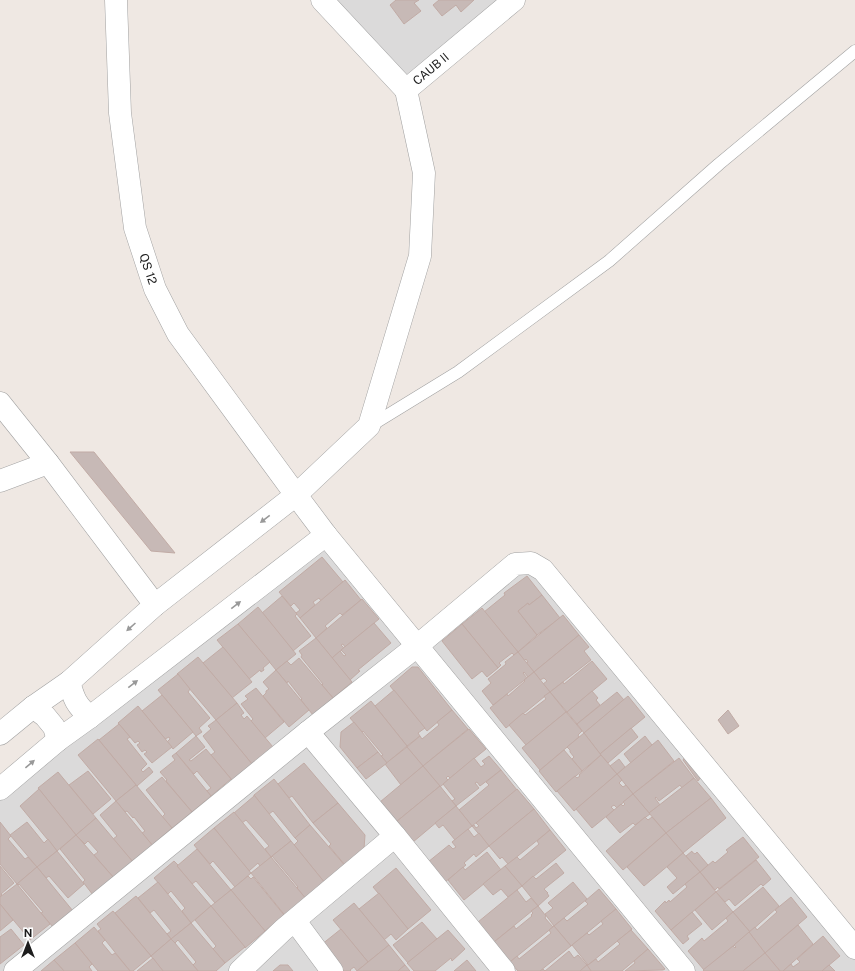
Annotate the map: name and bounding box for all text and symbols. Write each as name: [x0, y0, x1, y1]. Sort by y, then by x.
street label: CAUB II: [410, 50, 452, 88]
street label: QS 12: [136, 252, 160, 286]
one-way arrow: [260, 515, 271, 524]
one-way arrow: [230, 601, 241, 609]
one-way arrow: [126, 622, 136, 631]
one-way arrow: [127, 680, 138, 688]
one-way arrow: [25, 759, 35, 768]
north arrow: [8, 923, 48, 963]
text: N: [24, 927, 32, 939]

